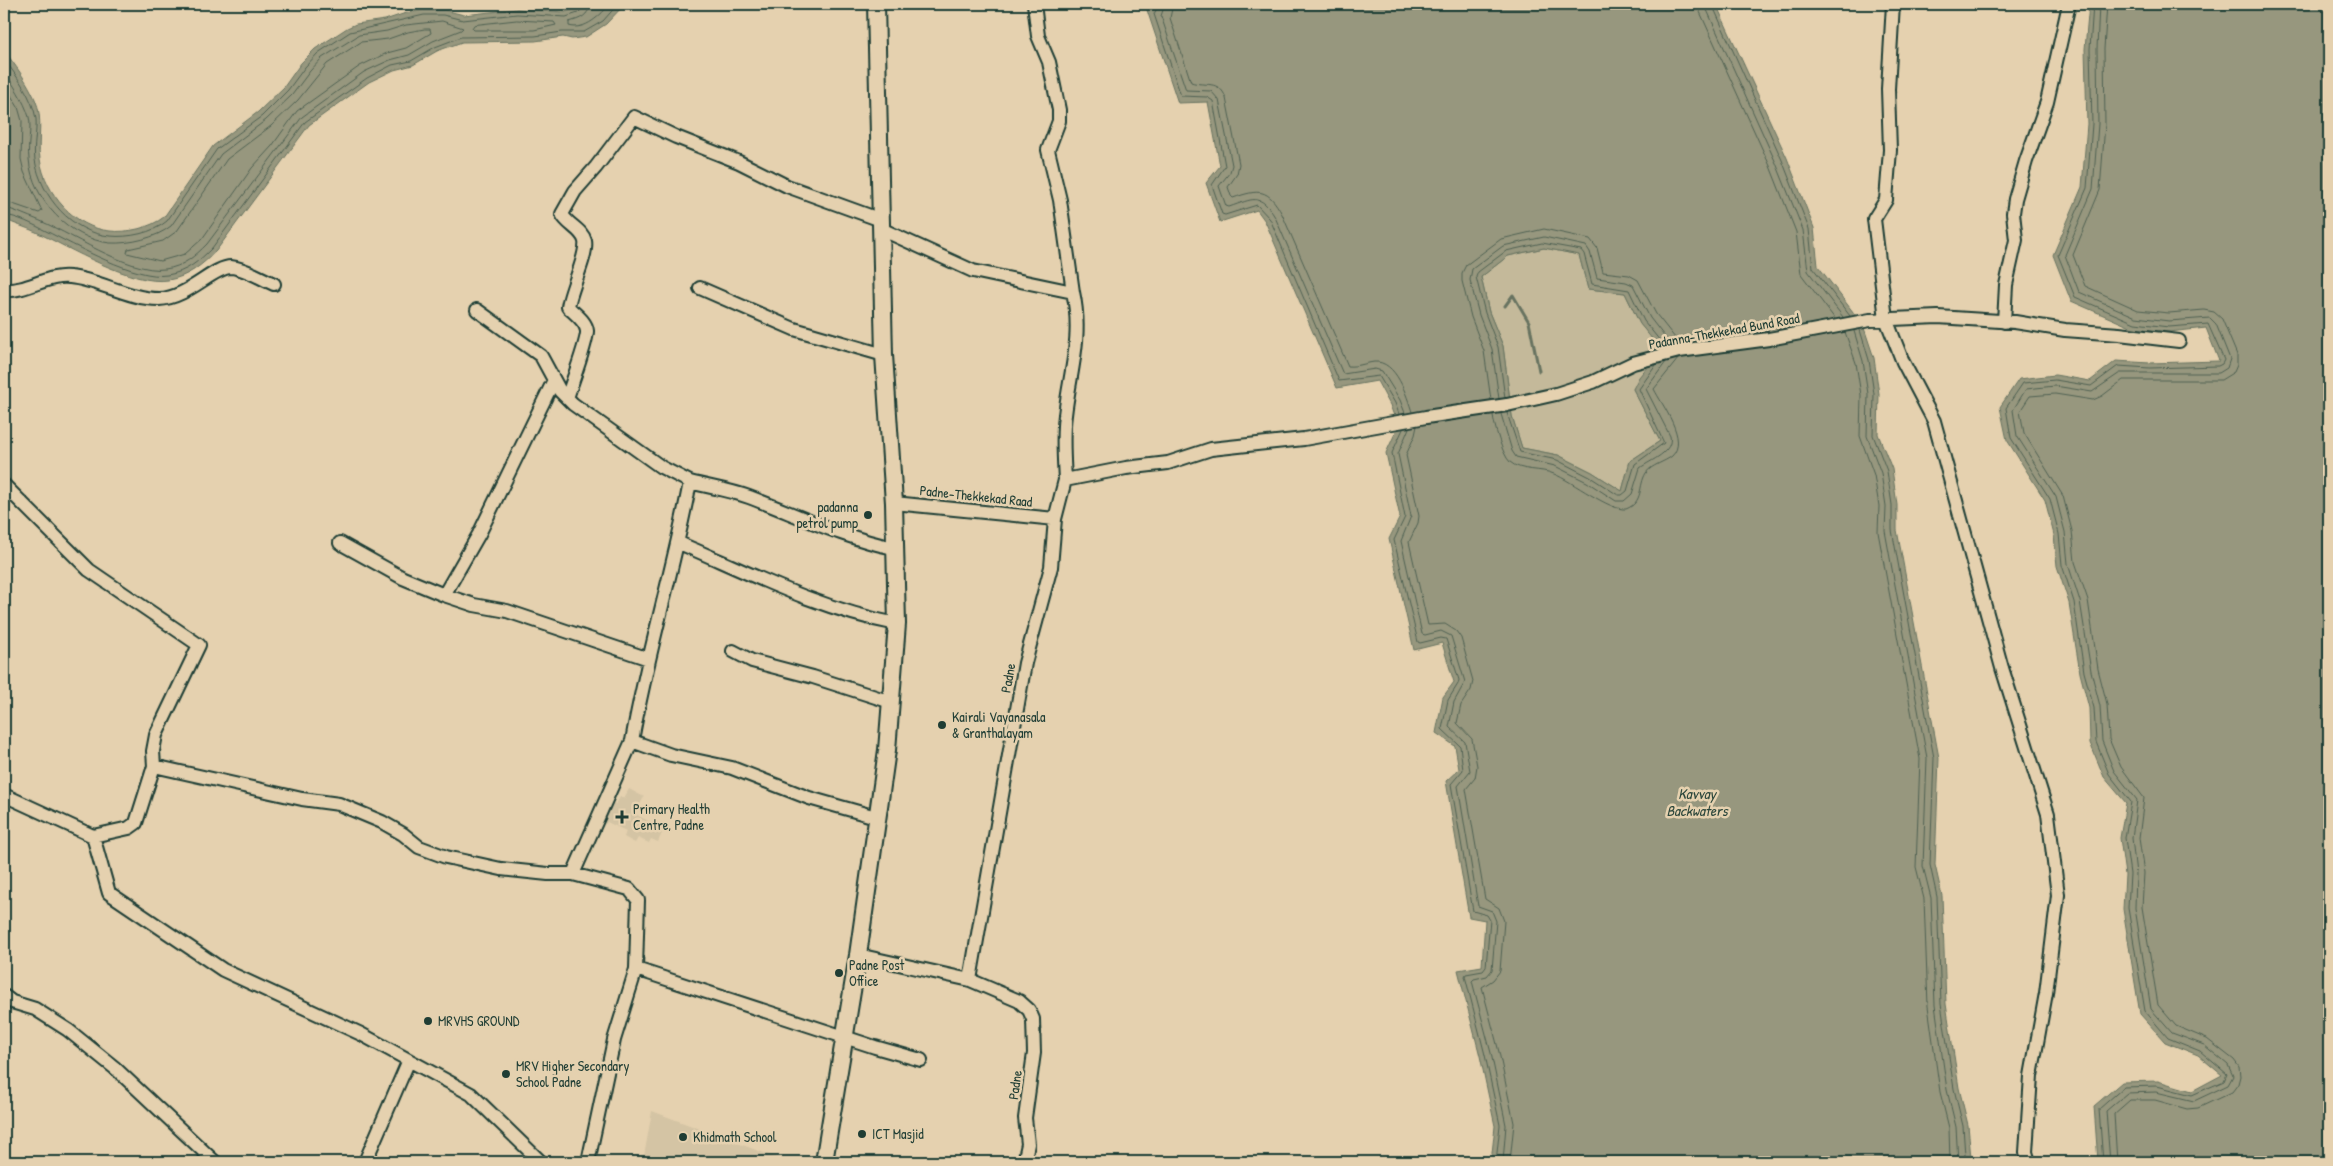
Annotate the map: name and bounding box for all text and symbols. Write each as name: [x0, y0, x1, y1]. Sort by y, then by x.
street label: Padanna-Thekkekad Bund Road: [1647, 308, 1801, 353]
street label: Padne-Thekkekad Raad: [919, 480, 1034, 511]
place label: padanna petrol pump: [797, 497, 859, 533]
marker: padanna petrol pump: [862, 509, 874, 521]
street label: Padne: [996, 661, 1020, 694]
place label: Kairali Vayanasala & Granthalayam: [952, 707, 1046, 743]
marker: Kairali Vayanasala & Granthalayam: [936, 719, 948, 731]
water label: Kavvay Backwaters: [1666, 783, 1729, 821]
place label: Primary Health Centre, Padne: [633, 799, 710, 834]
marker: Primary Health Centre, Padne: [615, 810, 629, 824]
place label: Padne Post Office: [849, 955, 905, 990]
marker: Padne Post Office: [833, 967, 845, 979]
place label: MRVHS GROUND: [438, 1011, 520, 1030]
marker: MRVHS GROUND: [422, 1015, 434, 1027]
place label: MRV Higher Secondary School Padne: [516, 1056, 629, 1091]
marker: MRV Higher Secondary School Padne: [500, 1068, 512, 1080]
street label: Padne: [1003, 1069, 1026, 1101]
place label: ICT Masjid: [872, 1124, 924, 1144]
place label: Khidmath School: [693, 1127, 777, 1146]
marker: ICT Masjid: [856, 1128, 868, 1140]
marker: Khidmath School: [677, 1131, 689, 1143]

